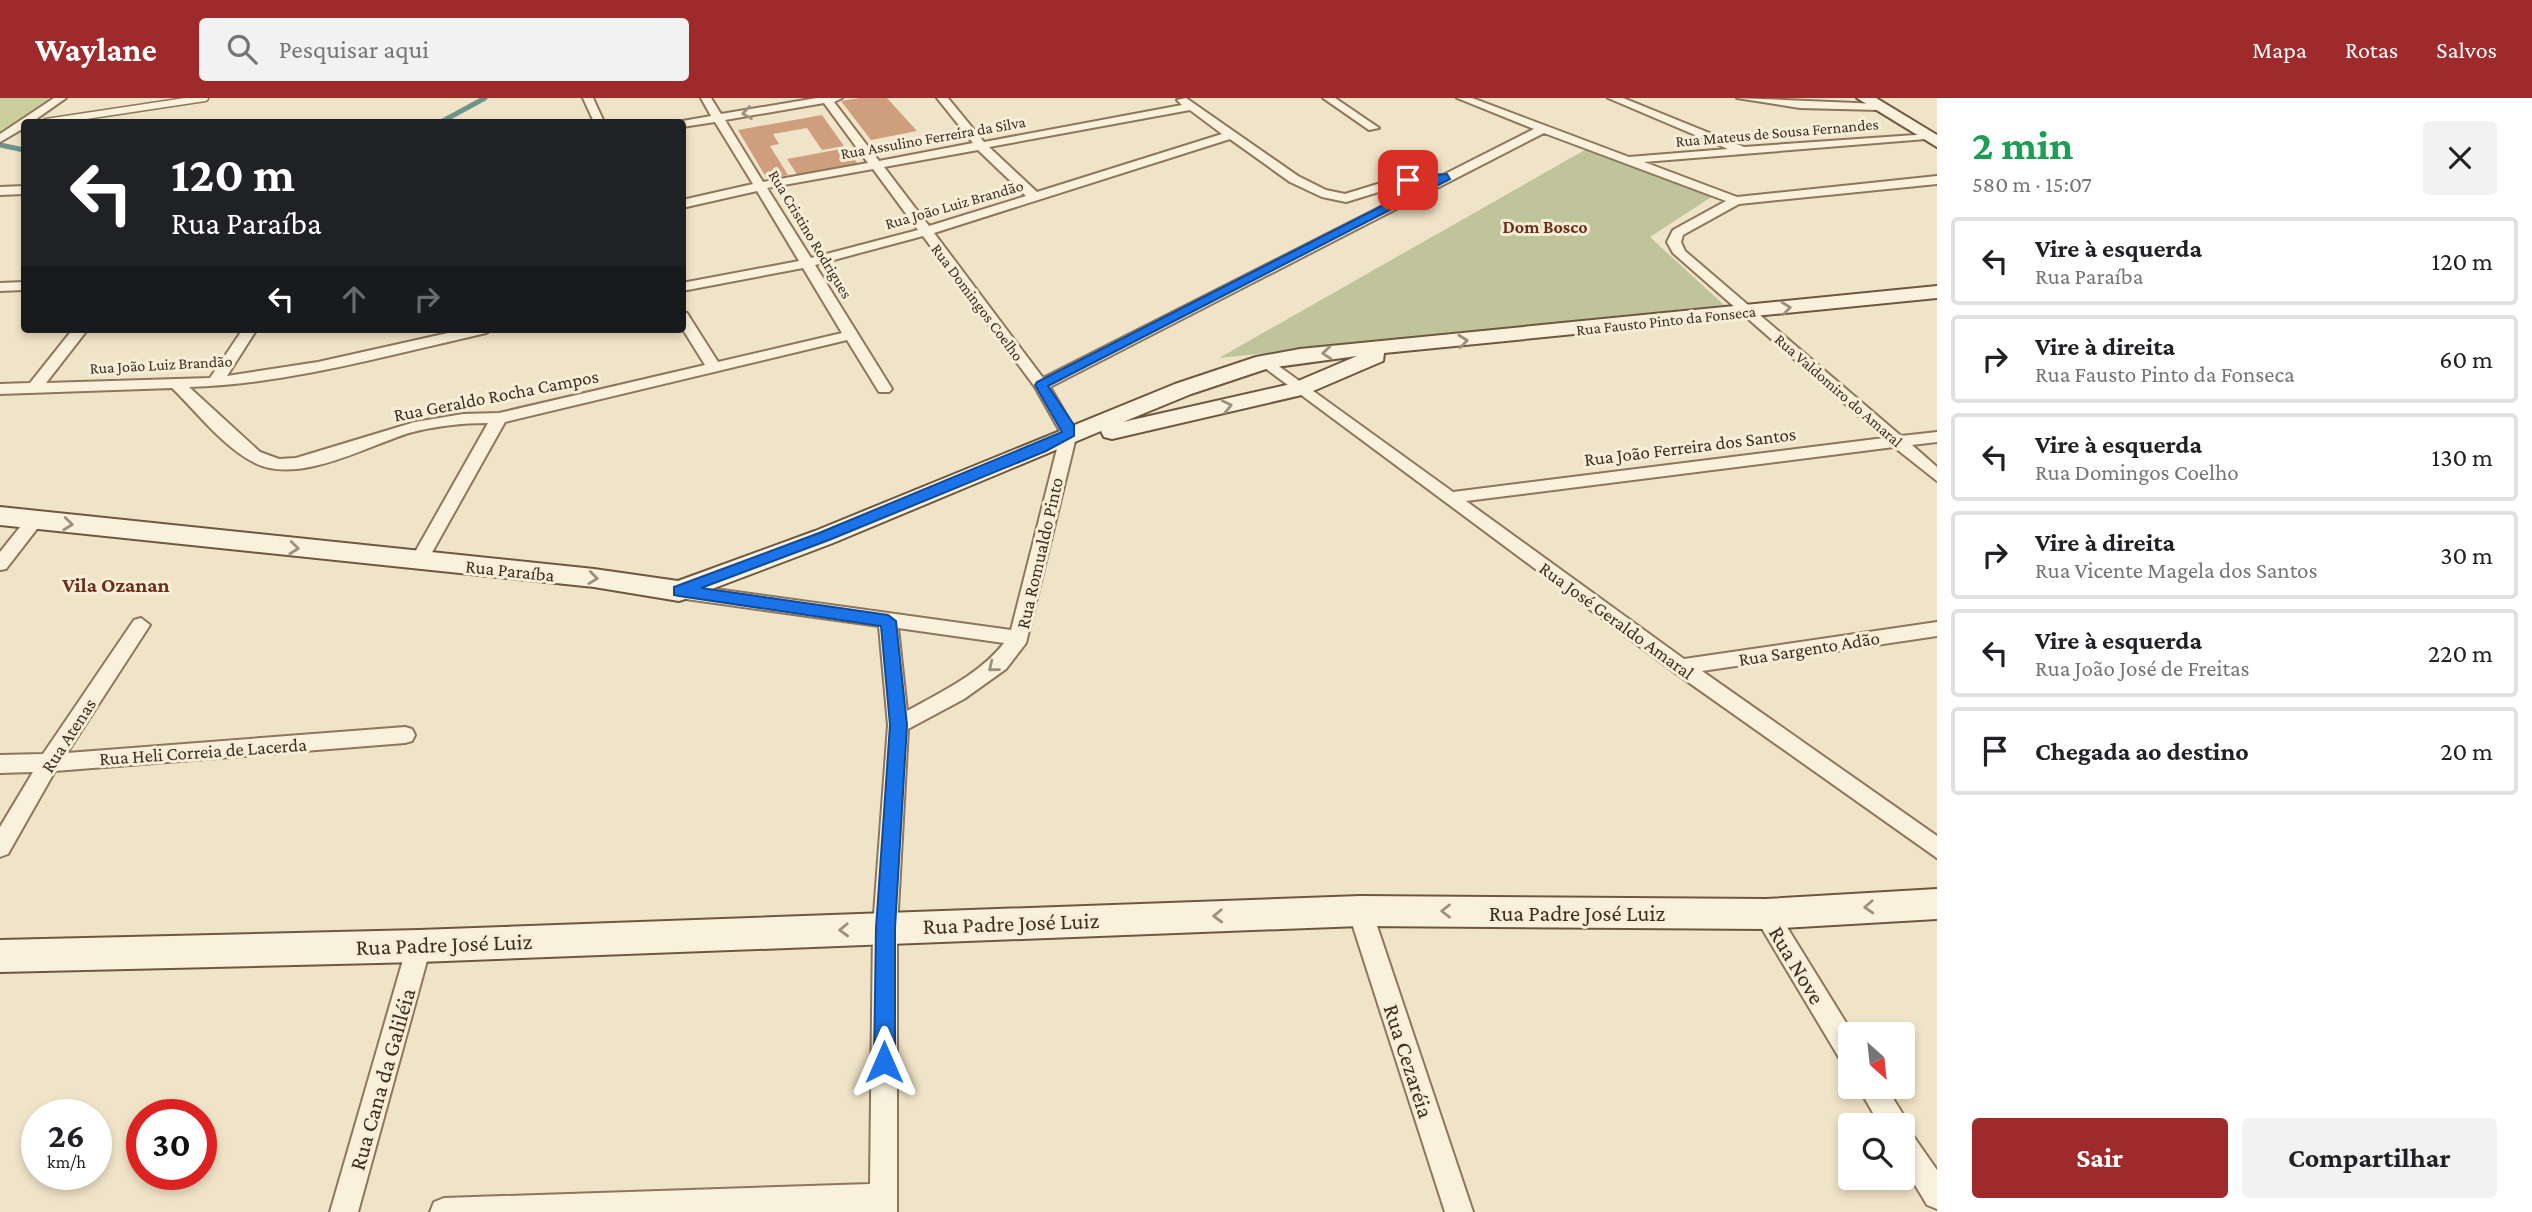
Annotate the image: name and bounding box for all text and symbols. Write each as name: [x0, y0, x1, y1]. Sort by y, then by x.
search box: [199, 18, 689, 81]
icon: search: [223, 30, 261, 68]
text: Waylane: [35, 31, 157, 68]
text: Pesquisar aqui: [279, 35, 429, 64]
text: Mapa: [2252, 36, 2307, 63]
text: Rotas: [2345, 36, 2398, 63]
text: Salvos: [2436, 36, 2497, 63]
one-way arrow: [741, 105, 752, 120]
street label: Rua Assulino Ferreira da Silva: [839, 113, 1028, 162]
street label: Rua Mateus de Sousa Fernandes: [1675, 115, 1879, 150]
text: 2 min: [1972, 121, 2073, 168]
button: close: [2423, 121, 2497, 195]
icon: left: [56, 147, 147, 238]
text: 120 m: [171, 147, 295, 202]
pin: [1378, 150, 1438, 210]
icon: arrive: [1389, 161, 1427, 199]
street label: Rua Cristino Rodrigues: [765, 167, 856, 302]
text: 580 m · 15:07: [1972, 171, 2092, 197]
street label: Rua João Luiz Brandão: [883, 177, 1025, 233]
text: Rua Paraíba: [171, 205, 322, 241]
district label: Dom Bosco: [1502, 217, 1588, 237]
text: Vire à esquerda: [2035, 234, 2202, 263]
street label: Rua Domingos Coelho: [927, 241, 1027, 365]
icon: left: [1976, 242, 2014, 280]
text: 120 m: [2432, 247, 2493, 276]
text: Rua Paraíba: [2035, 263, 2143, 289]
icon: left: [262, 280, 300, 318]
icon: ahead: [335, 280, 373, 318]
icon: right: [408, 280, 446, 318]
one-way arrow: [1781, 300, 1792, 315]
street label: Rua Fausto Pinto da Fonseca: [1575, 303, 1757, 338]
street label: Rua Valdomiro do Amaral: [1772, 331, 1906, 450]
text: Vire à direita: [2035, 332, 2175, 361]
one-way arrow: [1457, 333, 1468, 348]
icon: right: [1976, 340, 2014, 378]
one-way arrow: [1321, 345, 1332, 360]
text: 60 m: [2439, 345, 2493, 374]
street label: Rua João Luiz Brandão: [89, 352, 233, 378]
text: Rua Fausto Pinto da Fonseca: [2035, 361, 2295, 387]
street label: Rua Geraldo Rocha Campos: [392, 365, 600, 426]
one-way arrow: [1221, 399, 1233, 414]
street label: Rua João Ferreira dos Santos: [1583, 423, 1797, 470]
text: Vire à esquerda: [2035, 430, 2202, 459]
icon: left: [1976, 438, 2014, 476]
text: 130 m: [2432, 443, 2493, 472]
text: Rua Domingos Coelho: [2035, 459, 2239, 485]
street label: Rua Romualdo Pinto: [1012, 475, 1067, 631]
one-way arrow: [63, 516, 74, 531]
text: Vire à direita: [2035, 528, 2175, 557]
icon: right: [1976, 536, 2014, 574]
one-way arrow: [288, 540, 300, 555]
text: 30 m: [2440, 541, 2493, 570]
street label: Rua Paraíba: [464, 555, 556, 586]
street label: Rua José Geraldo Amaral: [1535, 557, 1698, 683]
text: Rua Vicente Magela dos Santos: [2035, 557, 2318, 583]
one-way arrow: [588, 570, 599, 585]
district label: Vila Ozanan: [61, 573, 170, 597]
text: Vire à esquerda: [2035, 626, 2202, 655]
street label: Rua Sargento Adão: [1737, 627, 1881, 670]
icon: left: [1976, 634, 2014, 672]
text: 220 m: [2428, 639, 2493, 668]
text: Rua João José de Freitas: [2035, 655, 2250, 681]
one-way arrow: [989, 659, 1001, 672]
street label: Rua Atenas: [37, 694, 100, 776]
icon: arrive: [1976, 732, 2014, 770]
street label: Rua Heli Correia de Lacerda: [99, 734, 308, 769]
text: Chegada ao destino: [2035, 737, 2249, 766]
text: 20 m: [2440, 737, 2493, 766]
street label: Rua Padre José Luiz: [1489, 900, 1666, 926]
one-way arrow: [1863, 900, 1874, 915]
one-way arrow: [1440, 904, 1451, 919]
street label: Rua Padre José Luiz: [922, 907, 1100, 939]
one-way arrow: [1212, 908, 1223, 923]
street label: Rua Nove: [1764, 921, 1830, 1009]
one-way arrow: [838, 922, 849, 937]
street label: Rua Padre José Luiz: [355, 928, 533, 960]
street label: Rua Cana da Galiléia: [344, 985, 421, 1173]
street label: Rua Cezaréia: [1378, 1001, 1440, 1121]
north arrow: [1838, 1022, 1914, 1099]
map controls: [1838, 1022, 1915, 1190]
position arrow: [847, 1025, 921, 1099]
speed limit sign: 30: [126, 1099, 217, 1190]
button: search: [1838, 1113, 1915, 1190]
text: 26: [48, 1116, 85, 1155]
button: Sair: [1972, 1118, 2228, 1198]
button: Compartilhar: [2242, 1118, 2497, 1198]
text: km/h: [47, 1152, 86, 1172]

